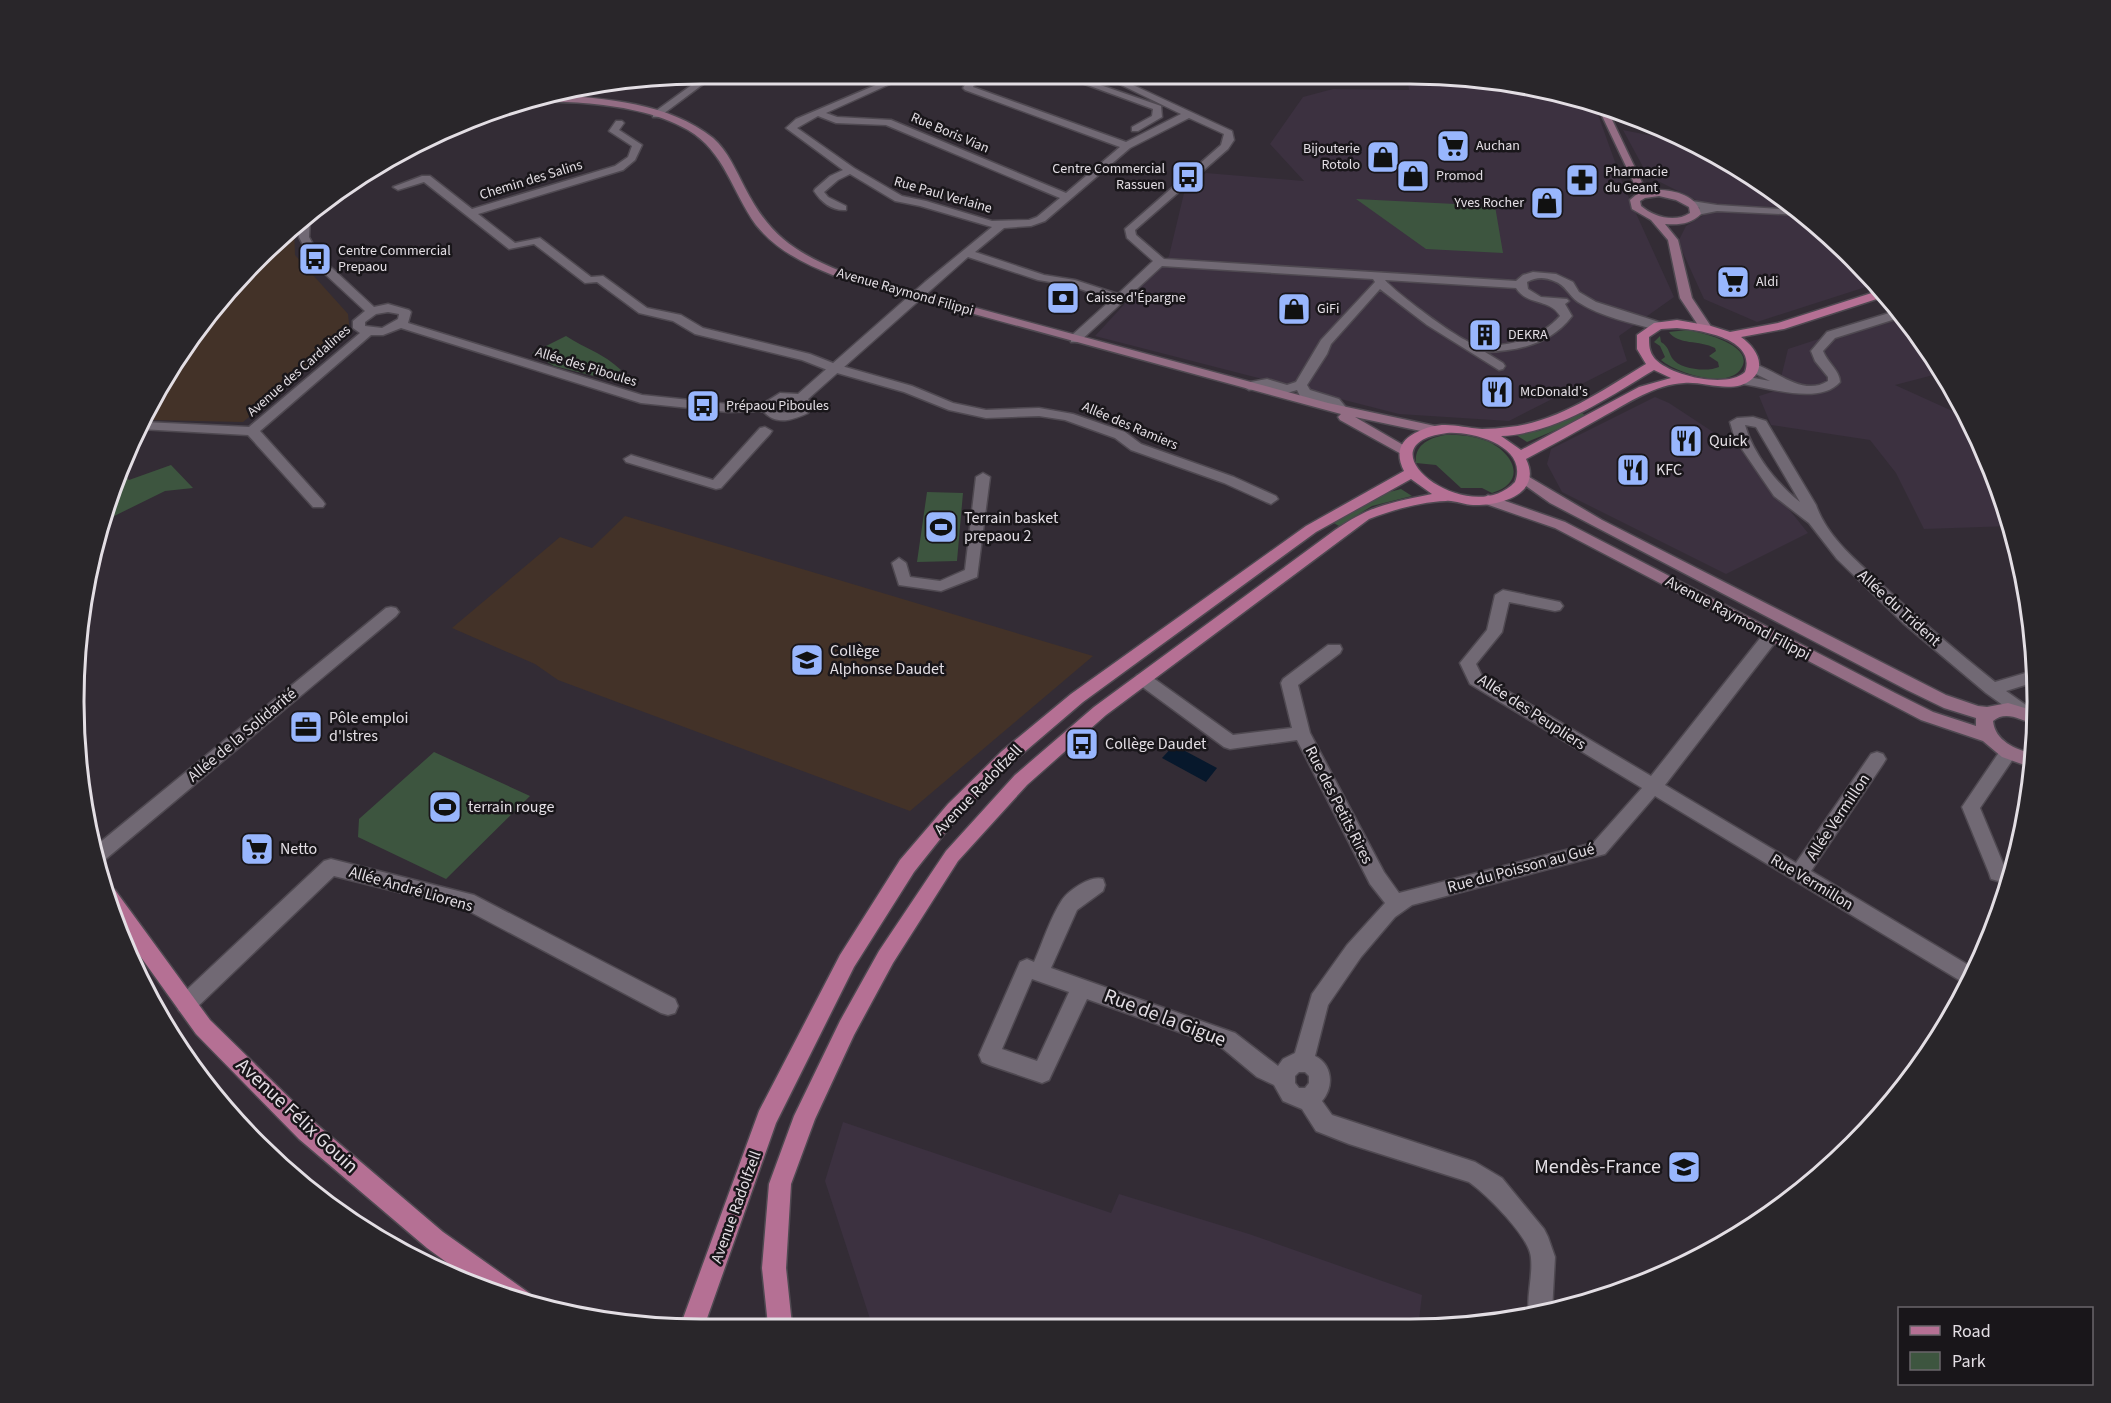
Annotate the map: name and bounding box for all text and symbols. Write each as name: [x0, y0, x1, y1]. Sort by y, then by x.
street label: Rue Boris Vian: [908, 107, 992, 159]
supermarket icon: Auchan: [1435, 128, 1471, 164]
place label: Auchan: [1476, 136, 1520, 156]
place label: Bijouterie Rotolo: [1303, 139, 1360, 175]
shop icon: Bijouterie Rotolo: [1365, 139, 1401, 175]
street label: Chemin des Salins: [477, 155, 585, 205]
shop icon: Promod: [1395, 158, 1431, 194]
place label: Centre Commercial Rassuen: [1052, 159, 1165, 195]
bus stop icon: Centre Commercial Rassuen: [1170, 159, 1206, 195]
pharmacy icon: Pharmacie du Geant: [1564, 162, 1600, 198]
place label: Pharmacie du Geant: [1605, 162, 1668, 198]
place label: Promod: [1436, 166, 1483, 186]
street label: Rue Paul Verlaine: [892, 171, 994, 219]
shop icon: Yves Rocher: [1529, 185, 1565, 221]
place label: Yves Rocher: [1453, 193, 1524, 213]
bus stop icon: Centre Commercial Prepaou: [297, 241, 333, 277]
place label: Centre Commercial Prepaou: [338, 241, 451, 277]
street label: Avenue Raymond Filippi: [834, 263, 976, 321]
supermarket icon: Aldi: [1715, 264, 1751, 300]
place label: Aldi: [1756, 272, 1778, 292]
bank icon: Caisse d'Épargne: [1045, 280, 1081, 316]
place label: Caisse d'Épargne: [1086, 288, 1186, 308]
shop icon: GiFi: [1276, 291, 1312, 327]
place label: GiFi: [1317, 299, 1339, 319]
building icon: DEKRA: [1467, 317, 1503, 353]
street label: Avenue des Cardalines: [243, 320, 355, 422]
place label: DEKRA: [1508, 325, 1548, 345]
street label: Allée des Piboules: [533, 342, 639, 392]
restaurant icon: McDonald's: [1479, 374, 1515, 410]
place label: McDonald's: [1520, 382, 1588, 402]
bus stop icon: Prépaou Piboules: [685, 388, 721, 424]
place label: Prépaou Piboules: [726, 396, 829, 416]
street label: Allée des Ramiers: [1079, 397, 1181, 455]
restaurant icon: Quick: [1668, 423, 1704, 459]
place label: Quick: [1709, 430, 1748, 452]
restaurant icon: KFC: [1615, 452, 1651, 488]
place label: KFC: [1656, 459, 1682, 481]
place label: Terrain basket prepaou 2: [964, 507, 1059, 547]
sports icon: Terrain basket prepaou 2: [923, 509, 959, 545]
street label: Allée du Trident: [1853, 565, 1946, 652]
street label: Avenue Raymond Filippi: [1662, 570, 1814, 666]
place label: Collège Alphonse Daudet: [830, 640, 945, 680]
school or university icon: Collège Alphonse Daudet: [789, 642, 825, 678]
street label: Allée des Peupliers: [1474, 669, 1591, 755]
street label: Allée de la Solidarité: [183, 683, 301, 787]
place label: Pôle emploi d'Istres: [329, 707, 408, 747]
office icon: Pôle emploi d'Istres: [288, 709, 324, 745]
bus stop icon: Collège Daudet: [1064, 726, 1100, 762]
place label: Collège Daudet: [1105, 733, 1207, 755]
street label: Avenue Radolfzell: [929, 740, 1027, 840]
street label: Rue des Petits Rires: [1300, 742, 1378, 868]
street label: Allée Vermillon: [1801, 769, 1875, 865]
sports icon: terrain rouge: [427, 789, 463, 825]
place label: terrain rouge: [468, 796, 554, 818]
supermarket icon: Netto: [239, 831, 275, 867]
place label: Netto: [280, 838, 317, 860]
street label: Rue du Poisson au Gué: [1445, 838, 1597, 898]
street label: Rue Vermillon: [1766, 849, 1858, 915]
street label: Allée André Liorens: [346, 861, 476, 917]
street label: Rue de la Gigue: [1100, 982, 1230, 1054]
street label: Avenue Félix Gouin: [230, 1052, 364, 1180]
street label: Avenue Radolfzell: [705, 1148, 767, 1266]
school or university icon: Mendès-France: [1666, 1149, 1702, 1185]
place label: Mendès-France: [1534, 1153, 1661, 1181]
legend: [1898, 1307, 2093, 1385]
text: Road: [1952, 1319, 1991, 1344]
text: Park: [1952, 1349, 1986, 1374]

